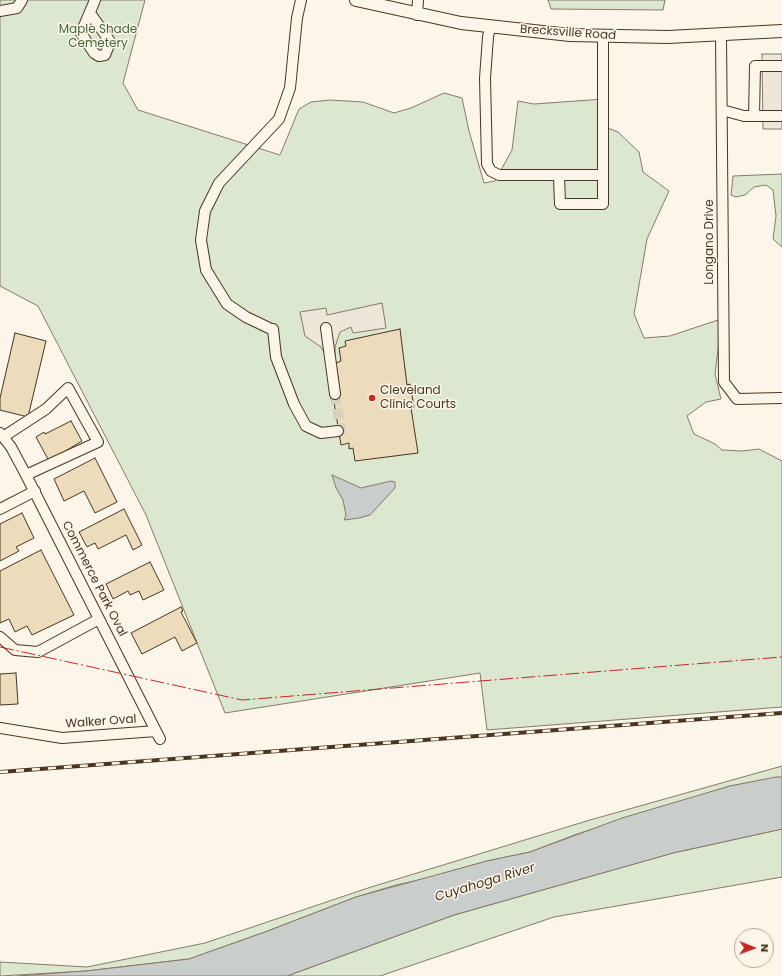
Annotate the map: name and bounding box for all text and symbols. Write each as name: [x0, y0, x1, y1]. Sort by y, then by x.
street label: Brecksville Road: [519, 22, 617, 44]
park label: Maple Shade Cemetery: [59, 23, 137, 51]
street label: Longano Drive: [703, 199, 717, 285]
place label: Cleveland Clinic Courts: [380, 384, 456, 412]
marker: Cleveland Clinic Courts: [367, 393, 377, 403]
street label: Commerce Park Oval: [59, 519, 129, 639]
street label: Walker Oval: [65, 712, 137, 732]
water label: Cuyahoga River: [433, 860, 537, 906]
north arrow: [734, 928, 774, 968]
text: N: [757, 944, 773, 952]

